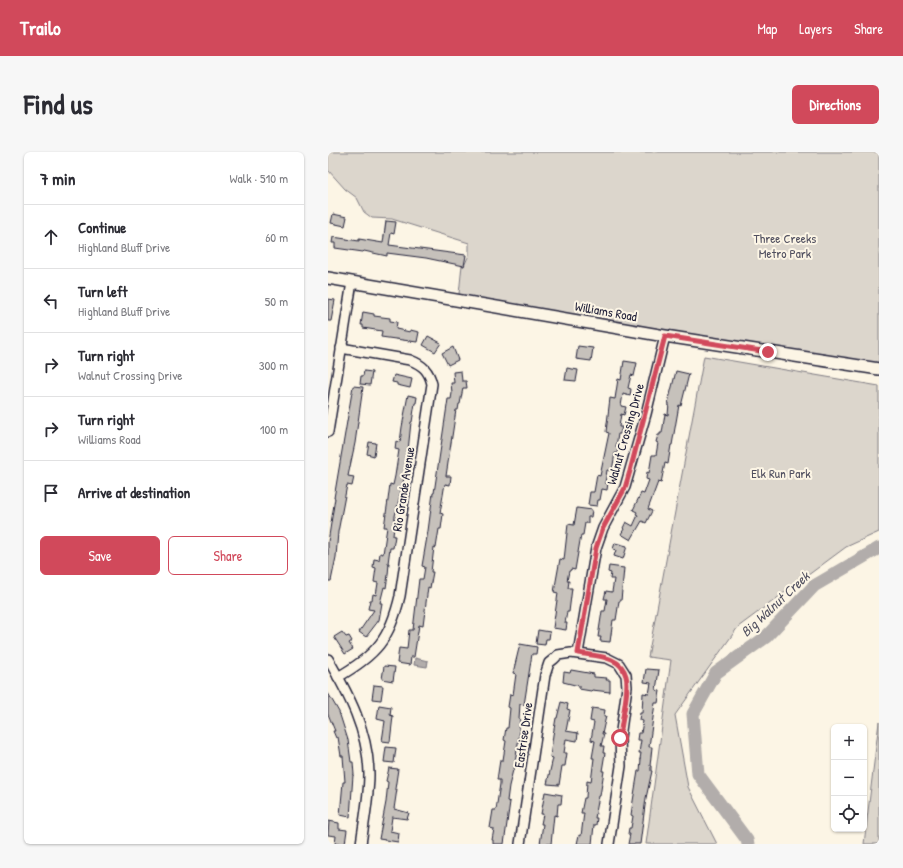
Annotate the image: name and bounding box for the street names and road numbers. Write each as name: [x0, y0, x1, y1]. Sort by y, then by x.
street label: Williams Road: [574, 297, 638, 325]
street label: Walnut Crossing Drive: [602, 381, 648, 487]
street label: Rio Grande Avenue: [387, 445, 419, 533]
street label: Eastrise Drive: [510, 701, 536, 769]

